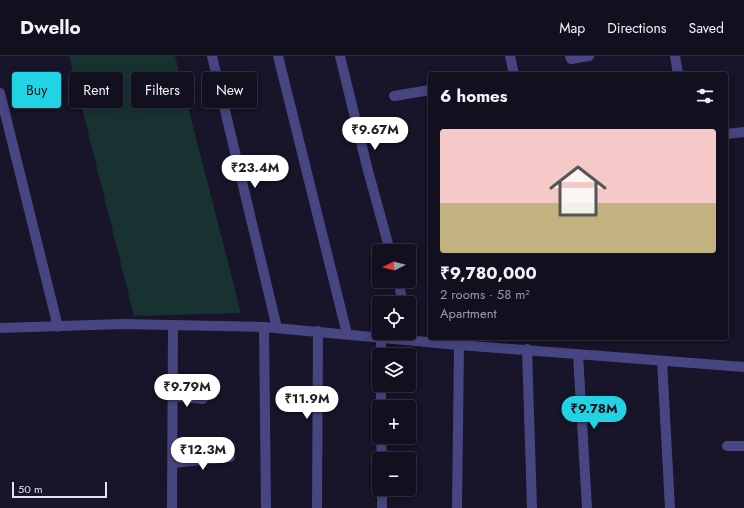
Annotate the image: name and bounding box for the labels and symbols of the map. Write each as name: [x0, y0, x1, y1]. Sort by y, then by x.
pin: ₹9.67M: [342, 117, 408, 151]
pin: ₹23.4M: [222, 155, 288, 189]
north arrow: [372, 244, 416, 288]
pin: ₹9.79M: [154, 374, 220, 408]
pin: ₹11.9M: [274, 386, 340, 420]
pin: ₹9.78M: [561, 396, 627, 430]
pin: ₹12.3M: [170, 437, 236, 471]
scale bar: [12, 480, 107, 499]

